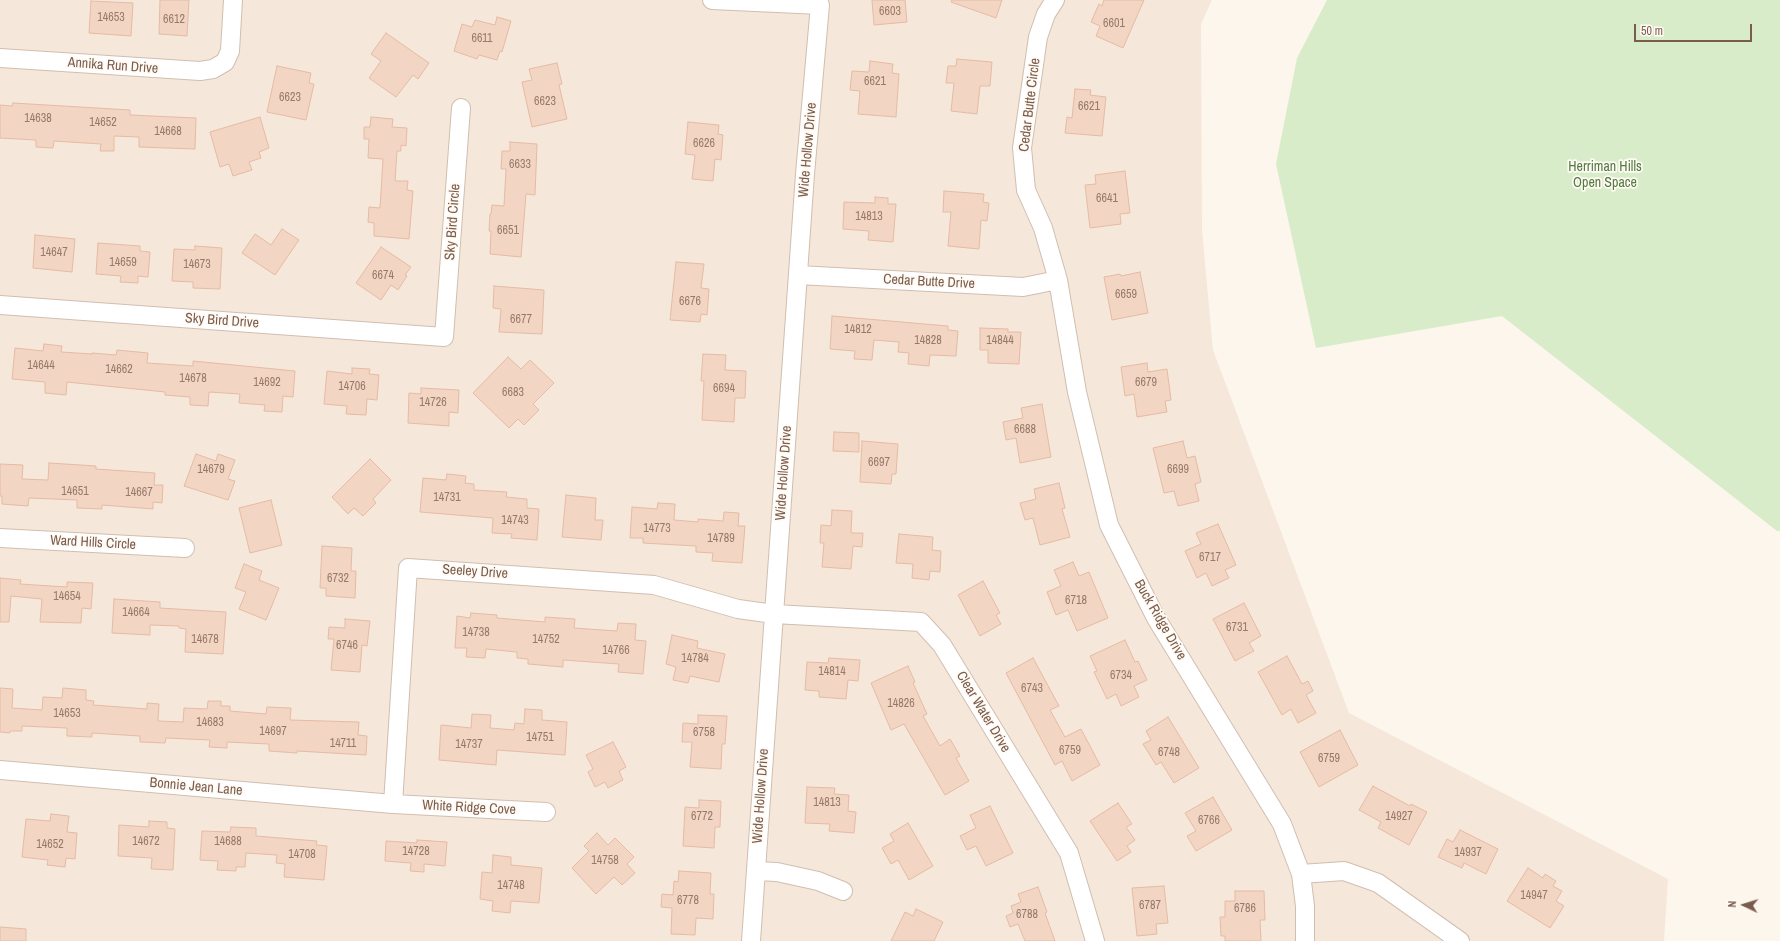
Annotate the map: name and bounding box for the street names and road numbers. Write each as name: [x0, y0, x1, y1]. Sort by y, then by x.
street label: Annika Run Drive: [67, 54, 159, 78]
street label: Cedar Butte Circle: [1016, 57, 1044, 153]
street label: Wide Hollow Drive: [795, 102, 821, 198]
street label: Sky Bird Circle: [442, 183, 464, 261]
street label: Cedar Butte Drive: [883, 271, 975, 293]
street label: Sky Bird Drive: [185, 310, 259, 332]
street label: Wide Hollow Drive: [772, 425, 796, 521]
street label: Ward Hills Circle: [50, 532, 136, 554]
street label: Seeley Drive: [442, 561, 508, 583]
street label: Buck Ridge Drive: [1130, 577, 1190, 663]
street label: Clear Water Drive: [952, 668, 1014, 756]
street label: Wide Hollow Drive: [749, 748, 773, 844]
street label: Bonnie Jean Lane: [149, 775, 243, 799]
street label: White Ridge Cove: [422, 797, 516, 819]

